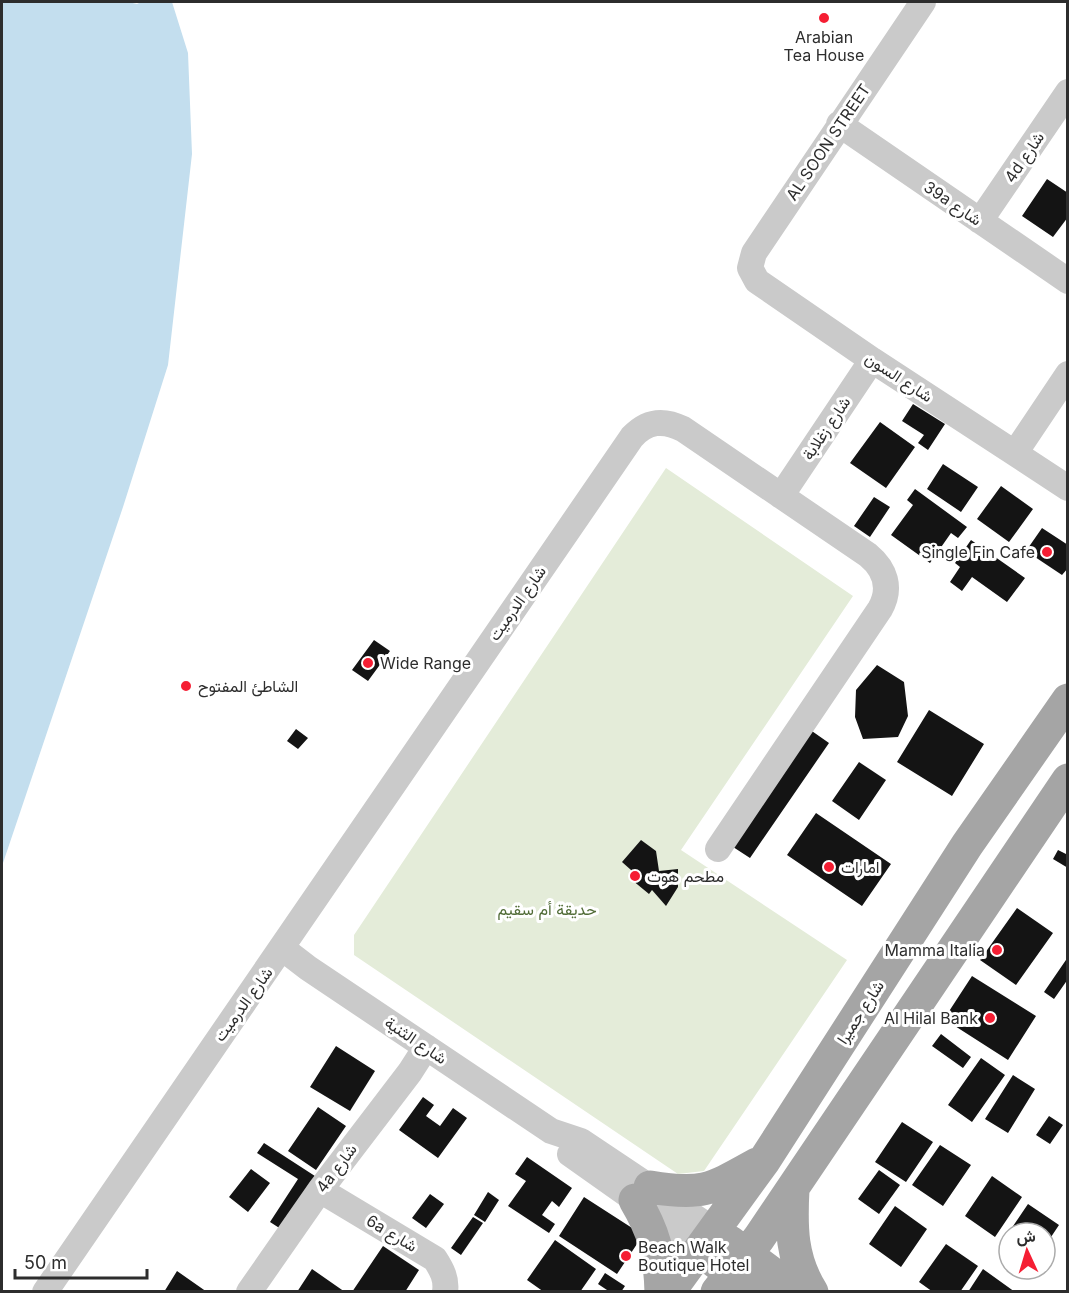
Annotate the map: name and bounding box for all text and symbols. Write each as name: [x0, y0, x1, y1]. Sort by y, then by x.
marker: Arabian Tea House: [817, 11, 831, 25]
place label: Arabian Tea House: [784, 27, 864, 65]
street label: AL SOON STREET: [782, 80, 874, 204]
street label: 4d شارع: [1000, 128, 1050, 187]
street label: 39a شارع: [919, 176, 986, 231]
street label: شارع السون: [860, 348, 937, 408]
street label: شارع زغلابة: [798, 393, 856, 465]
place label: Single Fin Cafe: [921, 542, 1035, 562]
marker: Single Fin Cafe: [1040, 545, 1054, 559]
street label: شارع الدرميت: [484, 562, 552, 645]
place label: Wide Range: [380, 653, 471, 673]
marker: Wide Range: [361, 656, 375, 670]
place label: الشاطئ المفتوح: [198, 676, 298, 698]
marker: الشاطئ المفتوح: [179, 679, 193, 693]
place label: امارات: [841, 857, 880, 878]
marker: امارات: [822, 860, 836, 874]
place label: مطحم هوت: [647, 866, 724, 887]
marker: مطحم هوت: [628, 869, 642, 883]
park label: حديقة أم سقيم: [497, 899, 597, 920]
place label: Mamma Italia: [884, 940, 985, 960]
marker: Mamma Italia: [990, 943, 1004, 957]
street label: شارع الدرميت: [209, 963, 278, 1046]
street label: شارع جميرا: [832, 976, 890, 1049]
place label: Al Hilal Bank: [884, 1008, 978, 1028]
marker: Al Hilal Bank: [983, 1011, 997, 1025]
street label: شارع الثنية: [380, 1012, 451, 1070]
street label: 4a شارع: [311, 1140, 362, 1198]
street label: 6a شارع: [362, 1210, 421, 1258]
north arrow: [997, 1221, 1057, 1281]
text: ش: [1016, 1225, 1036, 1247]
place label: Beach Walk Boutique Hotel: [638, 1237, 749, 1275]
scale bar: [15, 1242, 147, 1280]
marker: Beach Walk Boutique Hotel: [619, 1249, 633, 1263]
text: 50 m: [24, 1252, 67, 1273]

